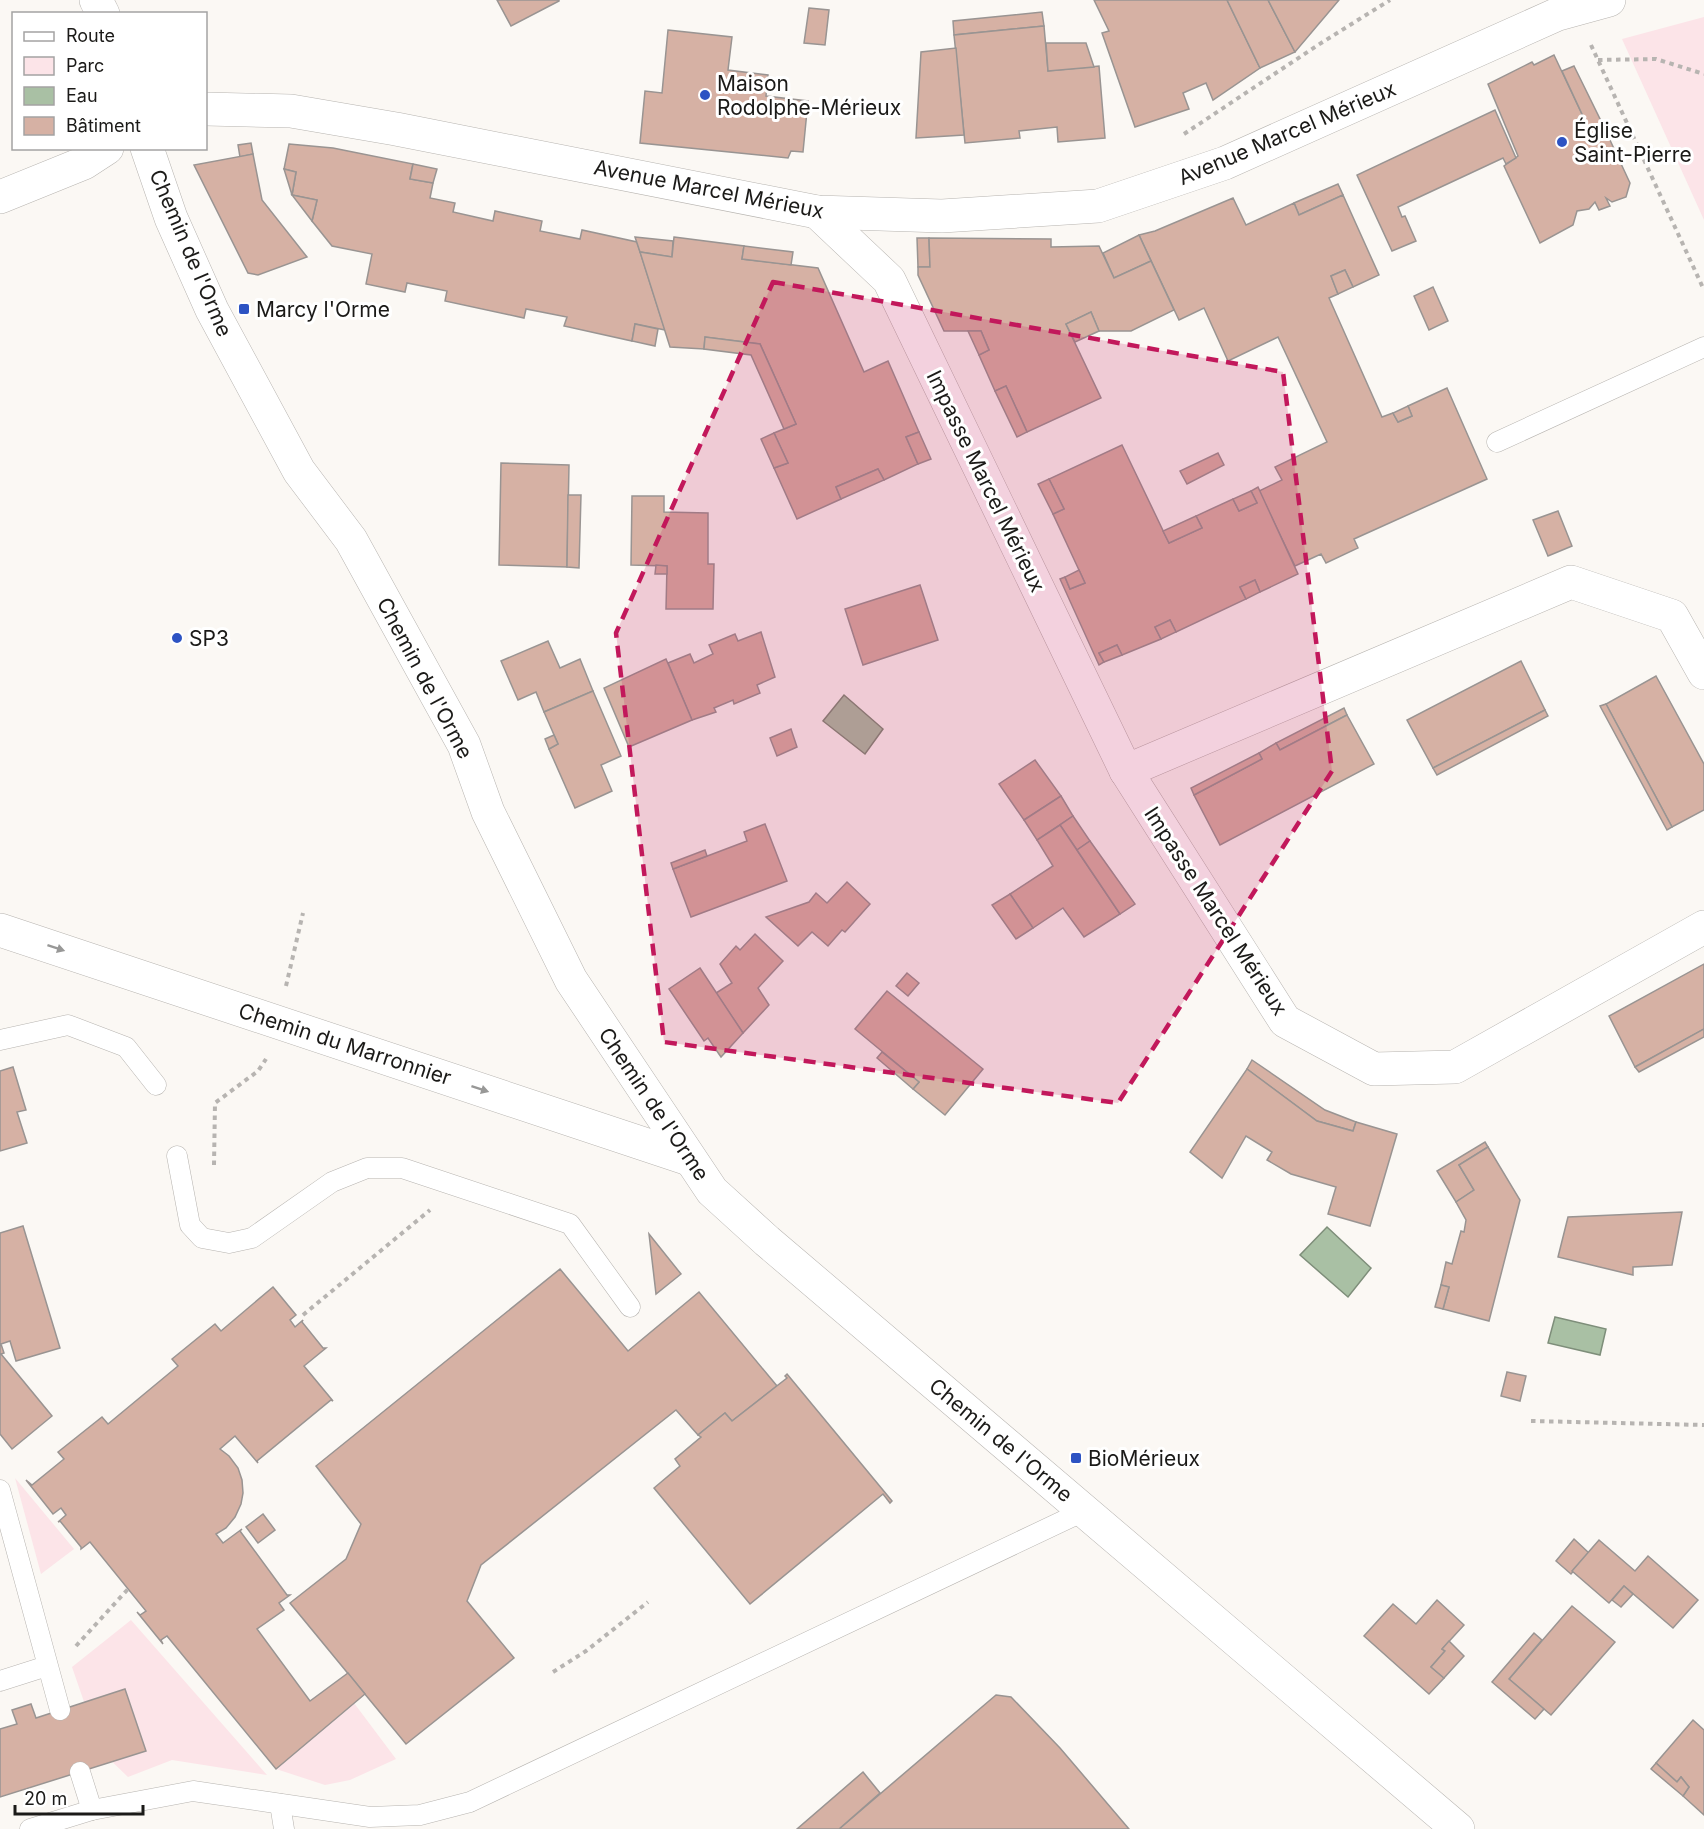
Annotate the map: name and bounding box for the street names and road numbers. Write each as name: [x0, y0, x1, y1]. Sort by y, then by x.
street label: Avenue Marcel Mérieux: [1174, 76, 1400, 190]
street label: Avenue Marcel Mérieux: [592, 154, 826, 224]
street label: Chemin de l'Orme: [144, 166, 238, 340]
street label: Impasse Marcel Mérieux: [921, 366, 1051, 596]
street label: Chemin de l'Orme: [372, 593, 478, 763]
street label: Impasse Marcel Mérieux: [1139, 802, 1293, 1020]
street label: Chemin du Marronnier: [235, 998, 455, 1090]
street label: Chemin de l'Orme: [594, 1023, 714, 1185]
street label: Chemin de l'Orme: [924, 1373, 1078, 1507]

